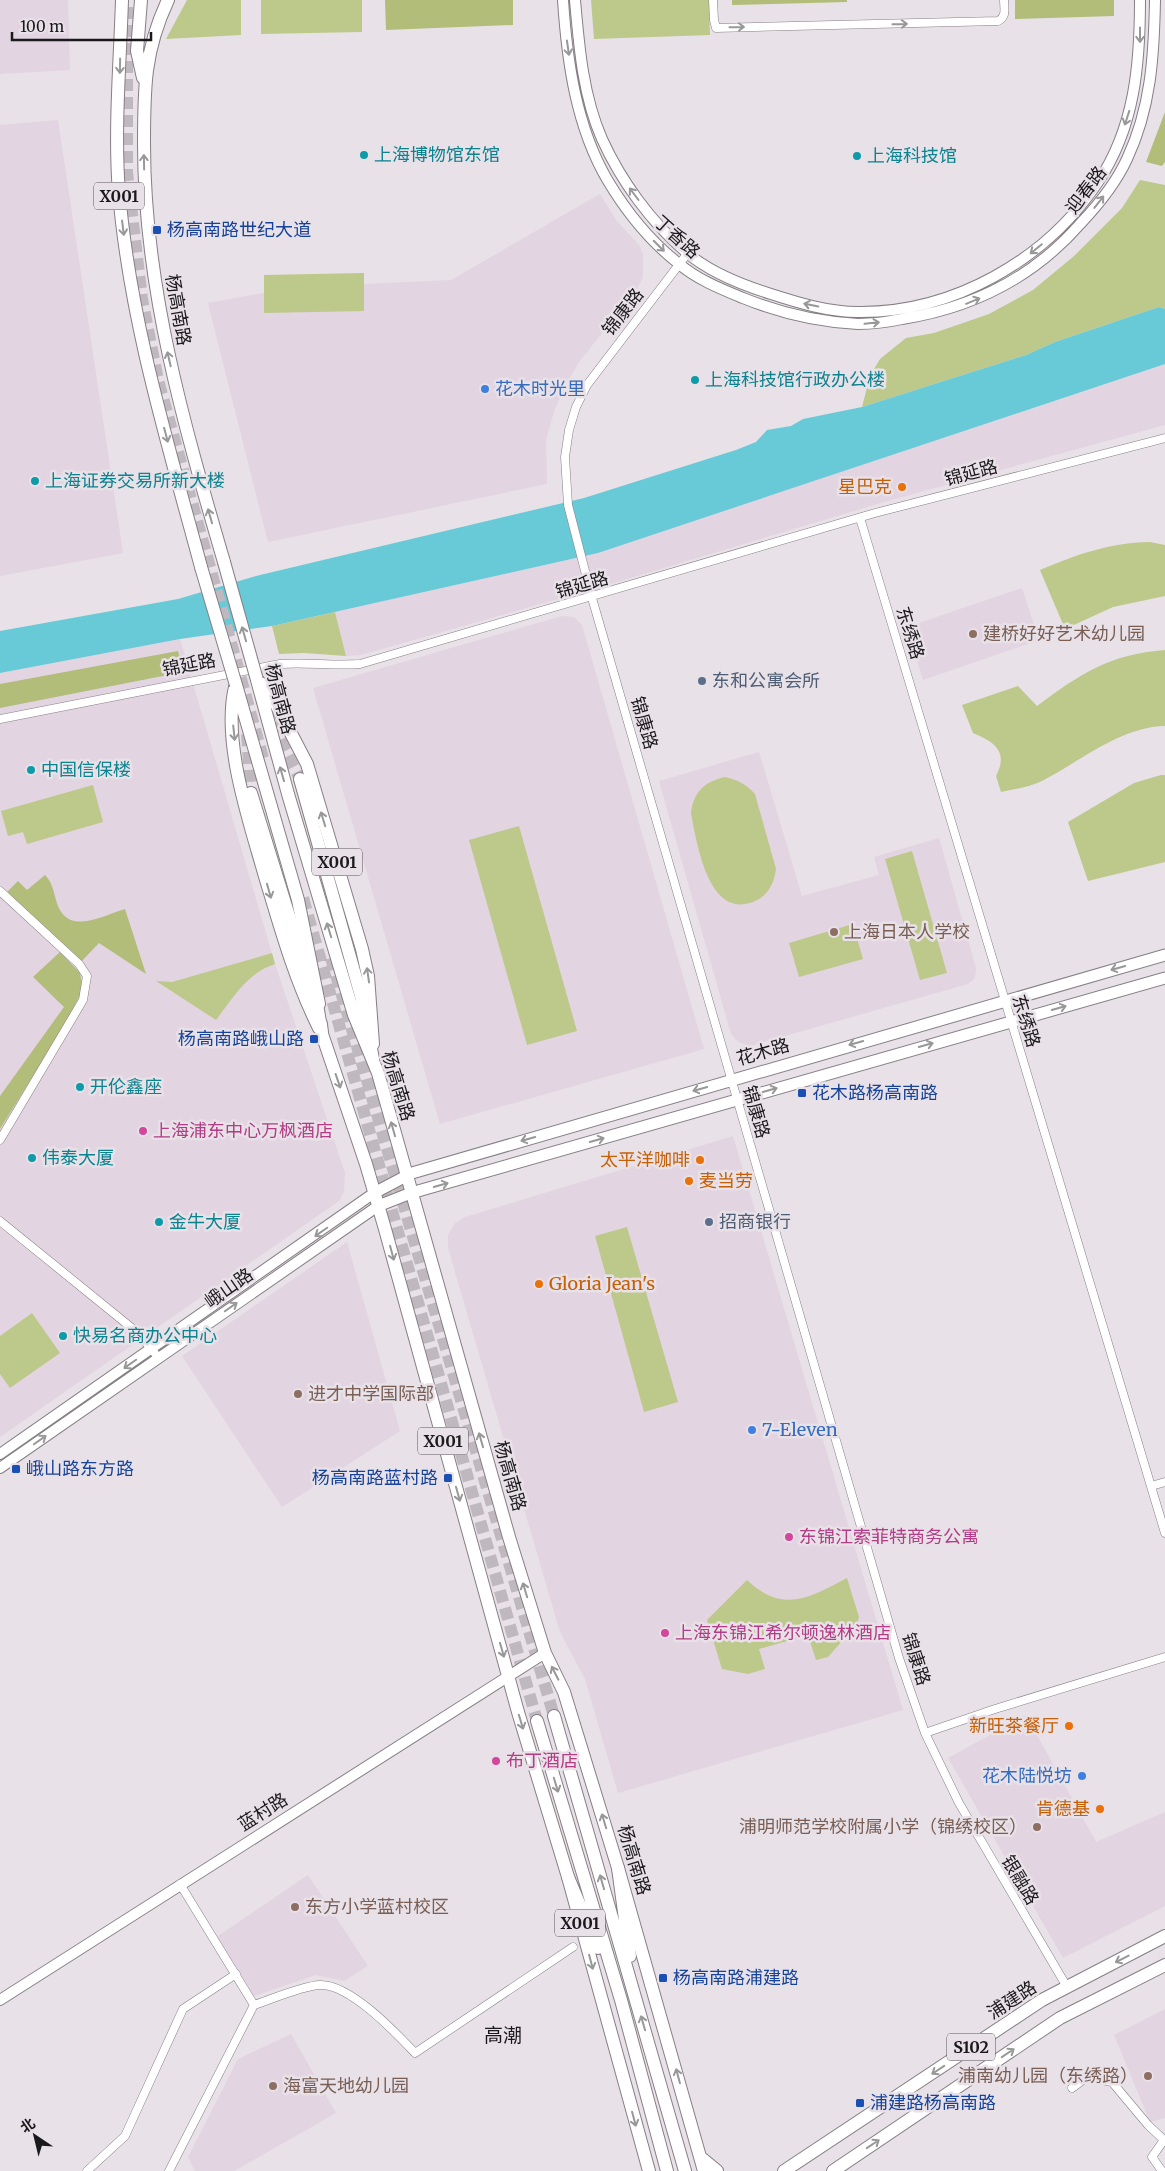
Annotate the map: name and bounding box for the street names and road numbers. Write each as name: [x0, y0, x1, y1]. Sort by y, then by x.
street label: 迎春路: [1060, 161, 1111, 218]
road number: X001: [94, 182, 144, 210]
street label: 丁香路: [650, 210, 705, 263]
street label: 杨高南路: [161, 272, 196, 347]
street label: 锦康路: [597, 283, 648, 340]
street label: 锦延路: [942, 454, 1000, 491]
street label: 锦延路: [553, 566, 611, 603]
street label: 东绣路: [892, 604, 929, 662]
street label: 锦延路: [160, 648, 218, 681]
street label: 杨高南路: [260, 661, 301, 737]
street label: 锦康路: [626, 694, 663, 752]
road number: X001: [312, 849, 362, 876]
street label: 东绣路: [1008, 992, 1045, 1050]
street label: 花木路: [734, 1033, 792, 1070]
street label: 杨高南路: [377, 1048, 420, 1124]
street label: 锦康路: [738, 1083, 775, 1141]
street label: 峨山路: [200, 1263, 257, 1312]
road number: X001: [418, 1428, 468, 1454]
street label: 杨高南路: [490, 1438, 531, 1514]
street label: 锦康路: [897, 1630, 936, 1688]
street label: 蓝村路: [234, 1788, 292, 1836]
street label: 杨高南路: [613, 1822, 656, 1898]
street label: 银融路: [997, 1851, 1044, 1909]
road number: X001: [555, 1910, 605, 1936]
street label: 浦建路: [983, 1975, 1041, 2024]
road number: S102: [947, 2034, 995, 2060]

